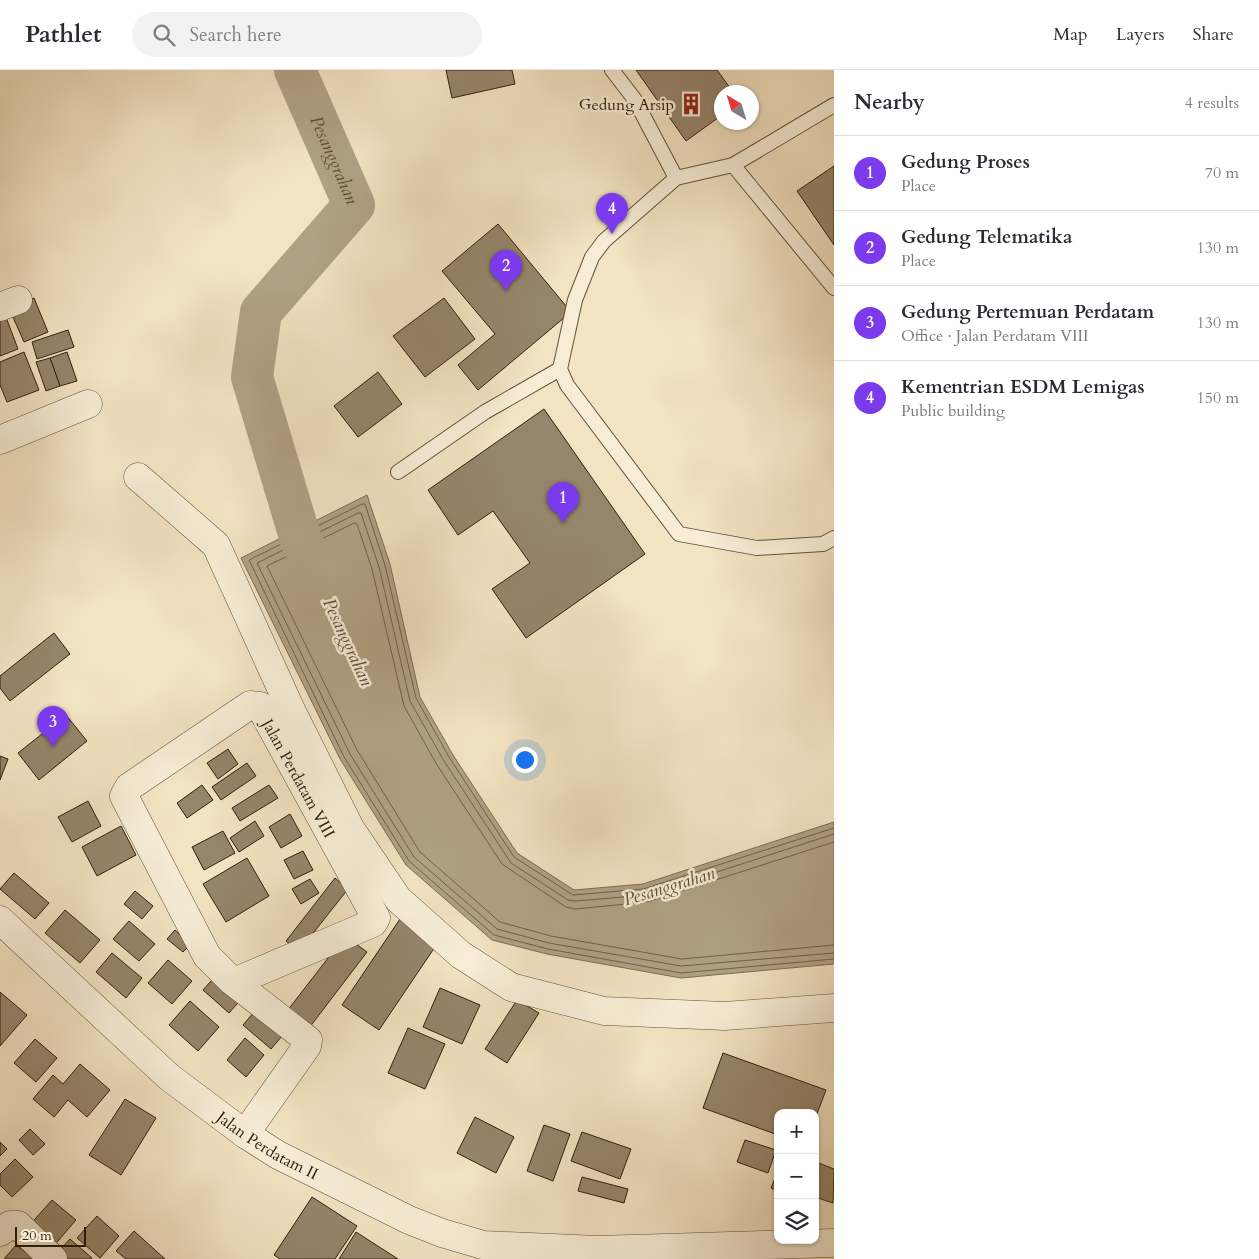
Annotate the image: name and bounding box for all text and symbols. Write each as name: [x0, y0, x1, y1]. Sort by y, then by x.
search box: [132, 12, 482, 57]
text: Pathlet: [25, 18, 102, 51]
icon: search: [150, 21, 178, 49]
text: Search here: [190, 22, 282, 48]
text: Map: [1053, 22, 1088, 47]
text: Layers: [1116, 22, 1165, 47]
text: Share: [1193, 22, 1234, 47]
north arrow: [714, 85, 759, 130]
text: Nearby: [854, 88, 925, 117]
building icon: Gedung Arsip: [678, 91, 704, 117]
text: 4 results: [1185, 92, 1239, 114]
place label: Gedung Arsip: [579, 94, 674, 116]
water label: Pesanggrahan: [303, 112, 364, 208]
text: Gedung Proses: [901, 149, 1030, 175]
text: 1: [866, 162, 874, 184]
text: 70 m: [1205, 162, 1239, 184]
text: Place: [901, 175, 936, 197]
pin: 4: [596, 193, 628, 234]
text: Gedung Telematika: [901, 224, 1072, 250]
text: 2: [866, 237, 874, 259]
text: 130 m: [1197, 237, 1239, 259]
pin: 2: [490, 250, 522, 291]
text: Place: [901, 250, 936, 272]
text: Gedung Pertemuan Perdatam: [901, 299, 1154, 325]
text: 3: [866, 312, 874, 334]
text: 130 m: [1197, 312, 1239, 334]
text: Office · Jalan Perdatam VIII: [901, 325, 1089, 347]
text: Kementrian ESDM Lemigas: [901, 374, 1145, 400]
text: 4: [866, 387, 874, 409]
text: 150 m: [1197, 387, 1239, 409]
text: Public building: [901, 400, 1005, 422]
pin: 1: [547, 482, 579, 523]
water label: Pesanggrahan: [316, 594, 379, 690]
pin: 3: [37, 706, 69, 747]
street label: Jalan Perdatam VIII: [255, 713, 340, 842]
your location: [512, 747, 538, 773]
water label: Pesanggrahan: [620, 861, 718, 912]
street label: Jalan Perdatam II: [210, 1105, 322, 1185]
map controls: [774, 1109, 819, 1244]
button: +: [774, 1109, 819, 1154]
button: −: [774, 1154, 819, 1199]
button: layers: [774, 1199, 819, 1244]
scale bar: [15, 1224, 86, 1247]
text: 20 m: [22, 1226, 52, 1245]

